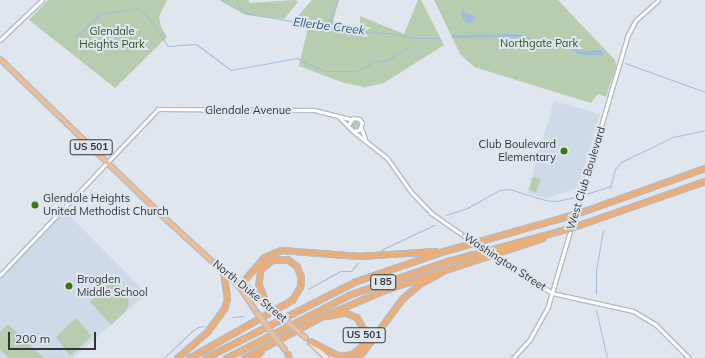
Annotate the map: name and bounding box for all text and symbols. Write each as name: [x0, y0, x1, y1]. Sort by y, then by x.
water label: Ellerbe Creek: [292, 14, 366, 38]
park label: Glendale Heights Park: [79, 25, 145, 51]
park label: Northgate Park: [500, 36, 578, 50]
street label: Glendale Avenue: [205, 103, 291, 117]
street label: West Club Boulevard: [564, 125, 608, 231]
place label: Club Boulevard Elementary: [479, 138, 556, 164]
road number: US 501: [69, 139, 113, 155]
marker: Club Boulevard Elementary: [559, 146, 569, 156]
place label: Glendale Heights United Methodist Church: [43, 192, 169, 218]
marker: Glendale Heights United Methodist Church: [30, 200, 40, 210]
street label: Washington Street: [461, 230, 549, 294]
street label: North Duke Street: [210, 257, 290, 325]
place label: Brogden Middle School: [77, 273, 148, 299]
road number: I 85: [370, 274, 396, 290]
marker: Brogden Middle School: [64, 281, 74, 291]
scale bar: [10, 324, 98, 350]
road number: US 501: [342, 327, 386, 343]
text: 200 m: [15, 331, 50, 346]

